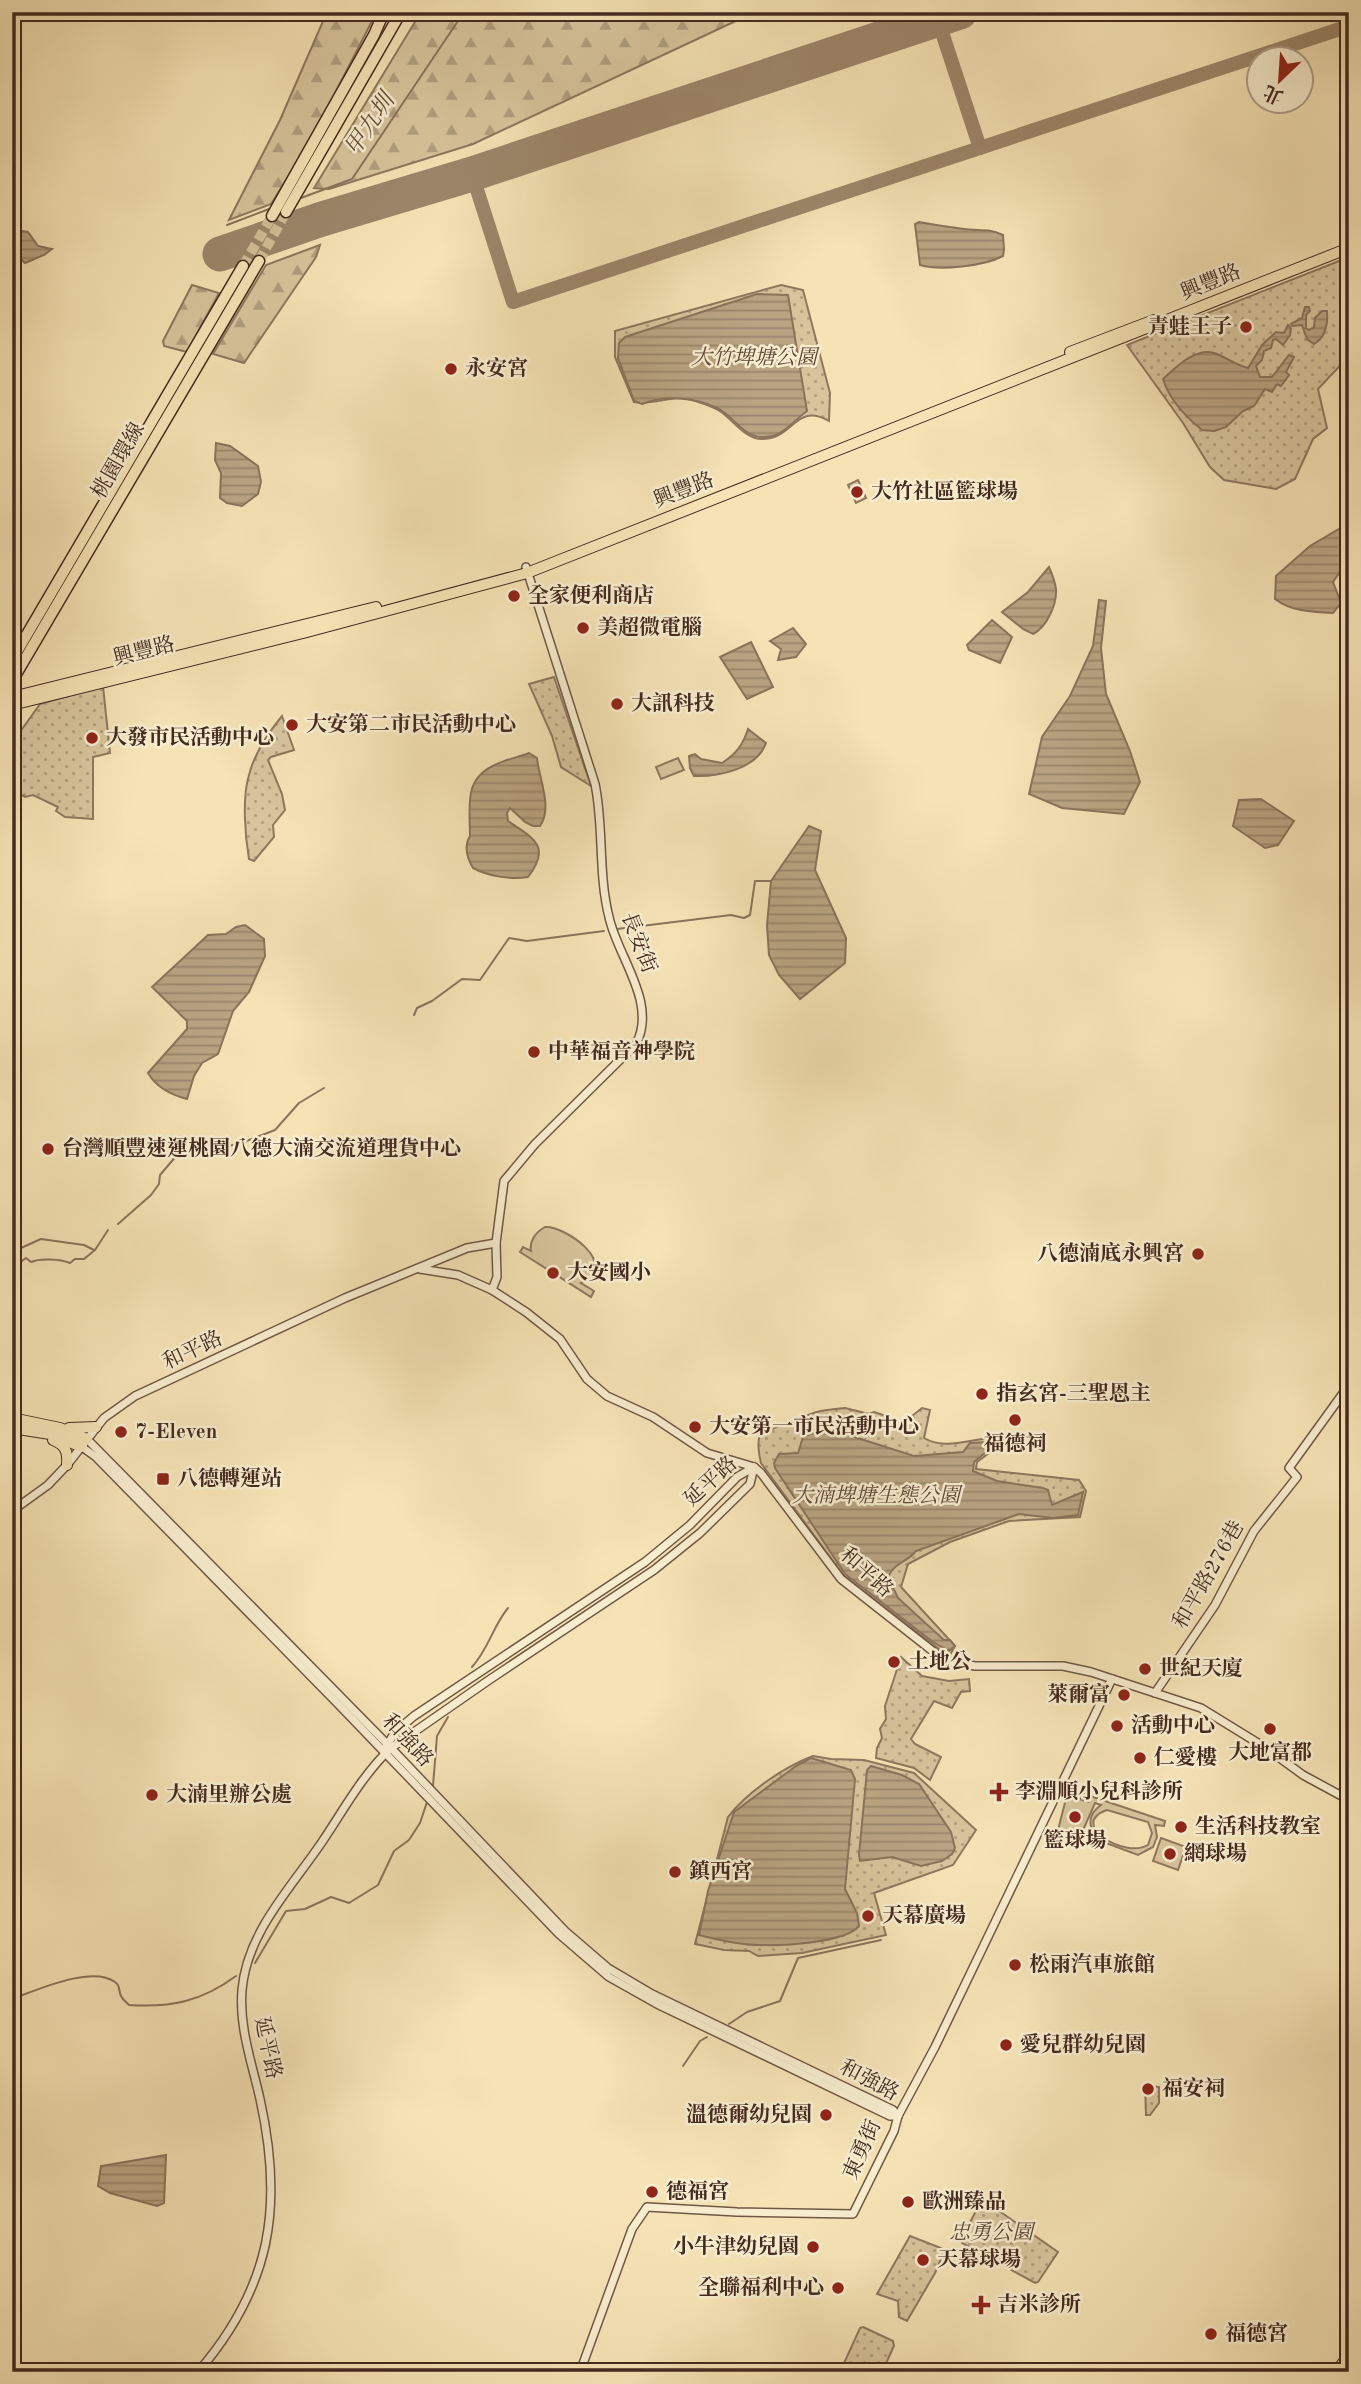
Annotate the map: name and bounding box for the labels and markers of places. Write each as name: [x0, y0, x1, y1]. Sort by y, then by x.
place label: 青蛙王子: [1148, 315, 1232, 338]
marker: 青蛙王子: [1238, 319, 1254, 335]
place label: 永安宮: [465, 356, 528, 380]
marker: 永安宮: [443, 361, 459, 377]
place label: 大竹社區籃球場: [871, 479, 1018, 503]
marker: 大竹社區籃球場: [849, 484, 865, 500]
place label: 全家便利商店: [528, 583, 654, 607]
marker: 全家便利商店: [506, 588, 522, 604]
place label: 美超微電腦: [597, 615, 702, 639]
marker: 美超微電腦: [575, 620, 591, 636]
place label: 大訊科技: [631, 691, 715, 715]
marker: 大訊科技: [609, 696, 625, 712]
place label: 大安第二市民活動中心: [306, 712, 516, 736]
marker: 大安第二市民活動中心: [284, 717, 300, 733]
place label: 大發市民活動中心: [106, 725, 274, 749]
marker: 大發市民活動中心: [84, 730, 100, 746]
place label: 中華福音神學院: [548, 1039, 695, 1063]
marker: 中華福音神學院: [526, 1044, 542, 1060]
place label: 台灣順豐速運桃園八德大湳交流道理貨中心: [62, 1136, 461, 1160]
marker: 台灣順豐速運桃園八德大湳交流道理貨中心: [40, 1141, 56, 1157]
place label: 八德湳底永興宮: [1037, 1241, 1184, 1265]
marker: 八德湳底永興宮: [1190, 1246, 1206, 1262]
place label: 大安國小: [567, 1260, 651, 1284]
marker: 大安國小: [545, 1265, 561, 1281]
place label: 指玄宮-三聖恩主: [996, 1381, 1151, 1405]
marker: 指玄宮-三聖恩主: [974, 1386, 990, 1402]
marker: 福德祠: [1007, 1412, 1023, 1428]
place label: 大安第一市民活動中心: [709, 1414, 919, 1438]
marker: 大安第一市民活動中心: [687, 1419, 703, 1435]
place label: 7-Eleven: [135, 1422, 217, 1443]
marker: 7-Eleven: [113, 1424, 129, 1440]
place label: 福德祠: [984, 1432, 1047, 1455]
place label: 八德轉運站: [177, 1466, 282, 1490]
marker: 八德轉運站: [155, 1471, 171, 1487]
place label: 土地公: [908, 1649, 971, 1673]
marker: 土地公: [886, 1654, 902, 1670]
place label: 世紀天廈: [1159, 1656, 1243, 1680]
marker: 世紀天廈: [1137, 1661, 1153, 1677]
place label: 萊爾富: [1047, 1682, 1110, 1706]
marker: 萊爾富: [1116, 1687, 1132, 1703]
place label: 活動中心: [1131, 1713, 1215, 1737]
marker: 活動中心: [1109, 1718, 1125, 1734]
marker: 大地富都: [1262, 1721, 1278, 1737]
place label: 大地富都: [1228, 1740, 1312, 1764]
place label: 仁愛樓: [1154, 1745, 1217, 1769]
marker: 仁愛樓: [1132, 1750, 1148, 1766]
place label: 李淵順小兒科診所: [1015, 1779, 1183, 1803]
place label: 大湳里辦公處: [166, 1782, 292, 1806]
marker: 李淵順小兒科診所: [989, 1782, 1009, 1802]
marker: 大湳里辦公處: [144, 1787, 160, 1803]
marker: 籃球場: [1067, 1809, 1083, 1825]
place label: 生活科技教室: [1195, 1814, 1321, 1838]
marker: 生活科技教室: [1173, 1819, 1189, 1835]
place label: 籃球場: [1044, 1828, 1107, 1852]
place label: 網球場: [1184, 1842, 1247, 1865]
marker: 網球場: [1162, 1846, 1178, 1862]
place label: 鎮西宮: [689, 1859, 752, 1883]
marker: 鎮西宮: [667, 1864, 683, 1880]
place label: 天幕廣場: [882, 1903, 966, 1927]
marker: 天幕廣場: [860, 1908, 876, 1924]
place label: 松雨汽車旅館: [1029, 1952, 1155, 1976]
marker: 松雨汽車旅館: [1007, 1957, 1023, 1973]
place label: 愛兒群幼兒園: [1020, 2033, 1146, 2056]
marker: 愛兒群幼兒園: [998, 2037, 1014, 2053]
place label: 福安祠: [1162, 2076, 1225, 2100]
marker: 福安祠: [1140, 2081, 1156, 2097]
place label: 溫德爾幼兒園: [686, 2102, 812, 2126]
marker: 溫德爾幼兒園: [818, 2107, 834, 2123]
place label: 德福宮: [666, 2179, 729, 2203]
marker: 德福宮: [644, 2184, 660, 2200]
place label: 歐洲臻品: [922, 2190, 1006, 2213]
marker: 歐洲臻品: [900, 2194, 916, 2210]
place label: 小牛津幼兒園: [673, 2235, 799, 2258]
marker: 小牛津幼兒園: [805, 2239, 821, 2255]
place label: 天幕球場: [937, 2248, 1021, 2271]
marker: 天幕球場: [915, 2252, 931, 2268]
place label: 全聯福利中心: [698, 2276, 824, 2299]
marker: 全聯福利中心: [830, 2280, 846, 2296]
place label: 吉米診所: [997, 2292, 1081, 2316]
marker: 吉米診所: [971, 2295, 991, 2315]
place label: 福德宮: [1225, 2321, 1288, 2345]
marker: 福德宮: [1203, 2326, 1219, 2342]

